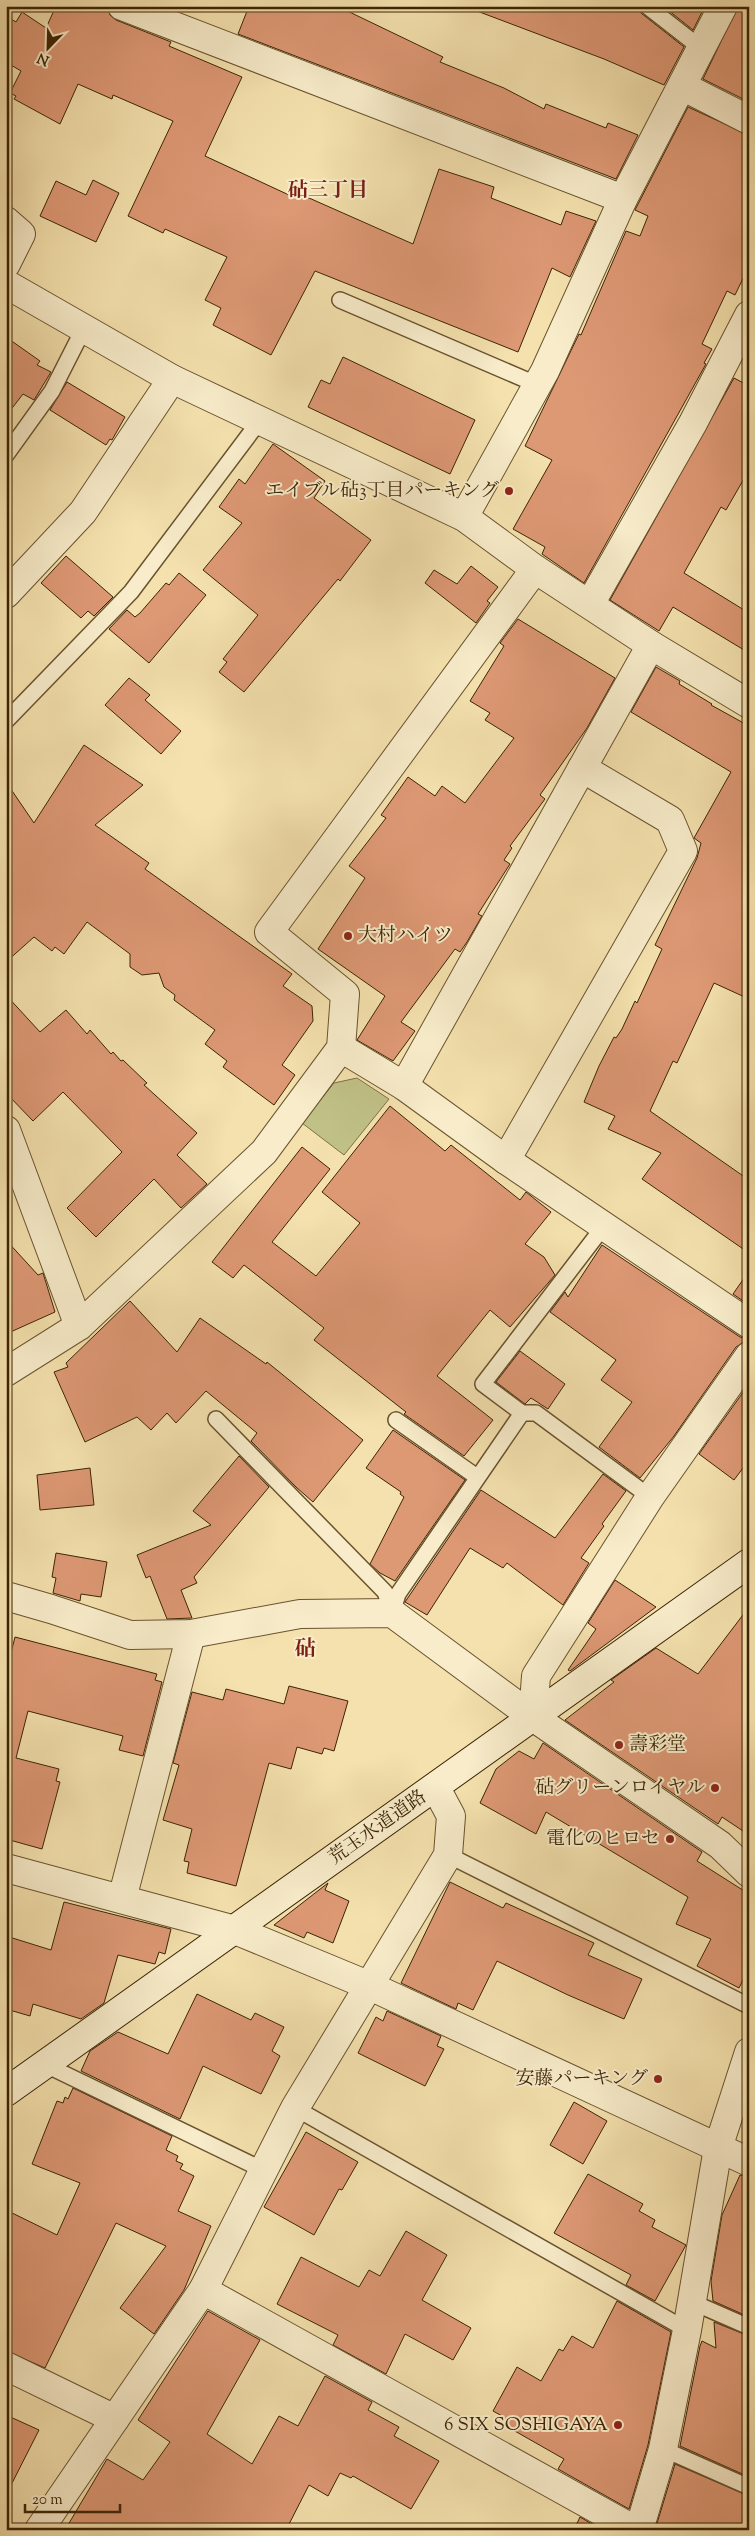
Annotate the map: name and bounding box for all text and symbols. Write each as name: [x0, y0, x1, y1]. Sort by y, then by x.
north arrow: [22, 22, 72, 72]
text: N: [35, 47, 53, 70]
district label: 砧三丁目: [288, 177, 368, 206]
place label: エイブル砧3丁目パーキング: [265, 478, 499, 505]
marker: エイブル砧3丁目パーキング: [503, 485, 515, 497]
place label: 大村ハイツ: [358, 923, 453, 950]
marker: 大村ハイツ: [342, 930, 354, 942]
district label: 砧: [295, 1635, 316, 1665]
place label: 壽彩堂: [629, 1732, 686, 1759]
marker: 壽彩堂: [613, 1739, 625, 1751]
place label: 砧グリーンロイヤル: [535, 1775, 705, 1802]
marker: 砧グリーンロイヤル: [709, 1782, 721, 1794]
street label: 荒玉水道道路: [324, 1784, 432, 1872]
place label: 電化のヒロセ: [546, 1826, 660, 1853]
marker: 電化のヒロセ: [664, 1833, 676, 1845]
place label: 安藤パーキング: [516, 2066, 648, 2093]
marker: 安藤パーキング: [652, 2073, 664, 2085]
place label: 6 SIX SOSHIGAYA: [444, 2412, 609, 2439]
marker: 6 SIX SOSHIGAYA: [612, 2419, 624, 2431]
scale bar: [25, 2481, 120, 2513]
text: 20 m: [32, 2490, 63, 2511]

